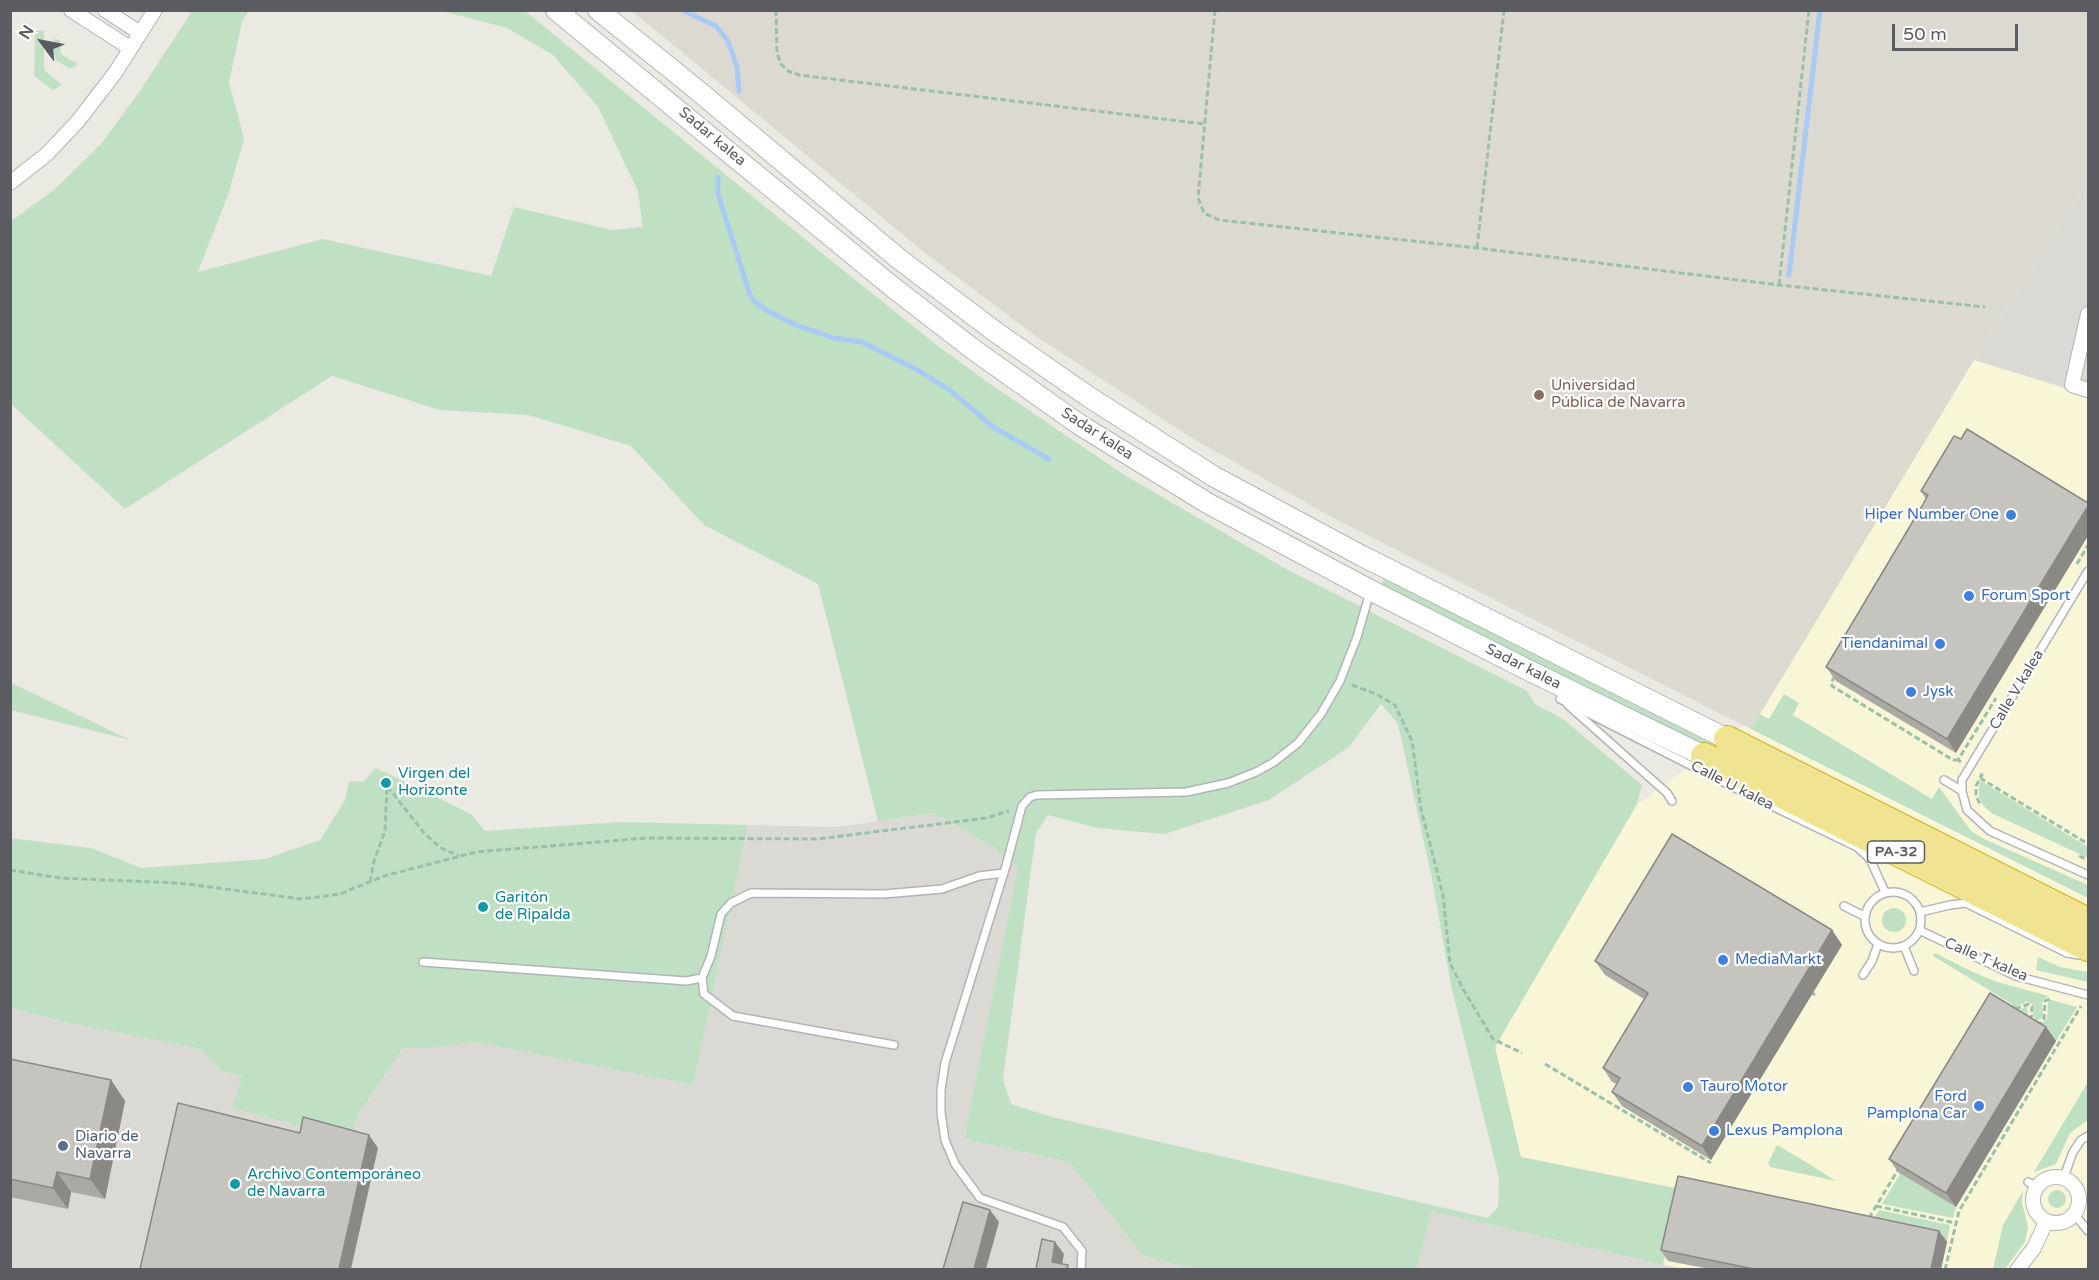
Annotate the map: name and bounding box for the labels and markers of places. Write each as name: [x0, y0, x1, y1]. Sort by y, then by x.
place label: Universidad Pública de Navarra: [1551, 377, 1686, 412]
marker: Universidad Pública de Navarra: [1532, 388, 1546, 402]
place label: Hiper Number One: [1864, 506, 1999, 524]
marker: Hiper Number One: [2004, 508, 2018, 522]
place label: Forum Sport: [1981, 587, 2070, 605]
marker: Forum Sport: [1962, 589, 1976, 603]
place label: Tiendanimal: [1841, 635, 1928, 653]
marker: Tiendanimal: [1933, 637, 1947, 651]
place label: Jysk: [1923, 683, 1953, 701]
marker: Jysk: [1904, 685, 1918, 699]
place label: Virgen del Horizonte: [398, 765, 470, 800]
marker: Virgen del Horizonte: [379, 776, 393, 790]
place label: Garitón de Ripalda: [495, 889, 571, 924]
marker: Garitón de Ripalda: [476, 900, 490, 914]
place label: MediaMarkt: [1735, 951, 1822, 969]
marker: MediaMarkt: [1716, 953, 1730, 967]
place label: Tauro Motor: [1700, 1078, 1788, 1096]
marker: Tauro Motor: [1681, 1080, 1695, 1094]
place label: Ford Pamplona Car: [1867, 1088, 1967, 1123]
marker: Ford Pamplona Car: [1972, 1099, 1986, 1113]
place label: Lexus Pamplona: [1726, 1122, 1843, 1140]
marker: Lexus Pamplona: [1707, 1124, 1721, 1138]
place label: Diario de Navarra: [75, 1128, 139, 1163]
marker: Diario de Navarra: [56, 1139, 70, 1153]
place label: Archivo Contemporáneo de Navarra: [247, 1166, 421, 1201]
marker: Archivo Contemporáneo de Navarra: [228, 1177, 242, 1191]

